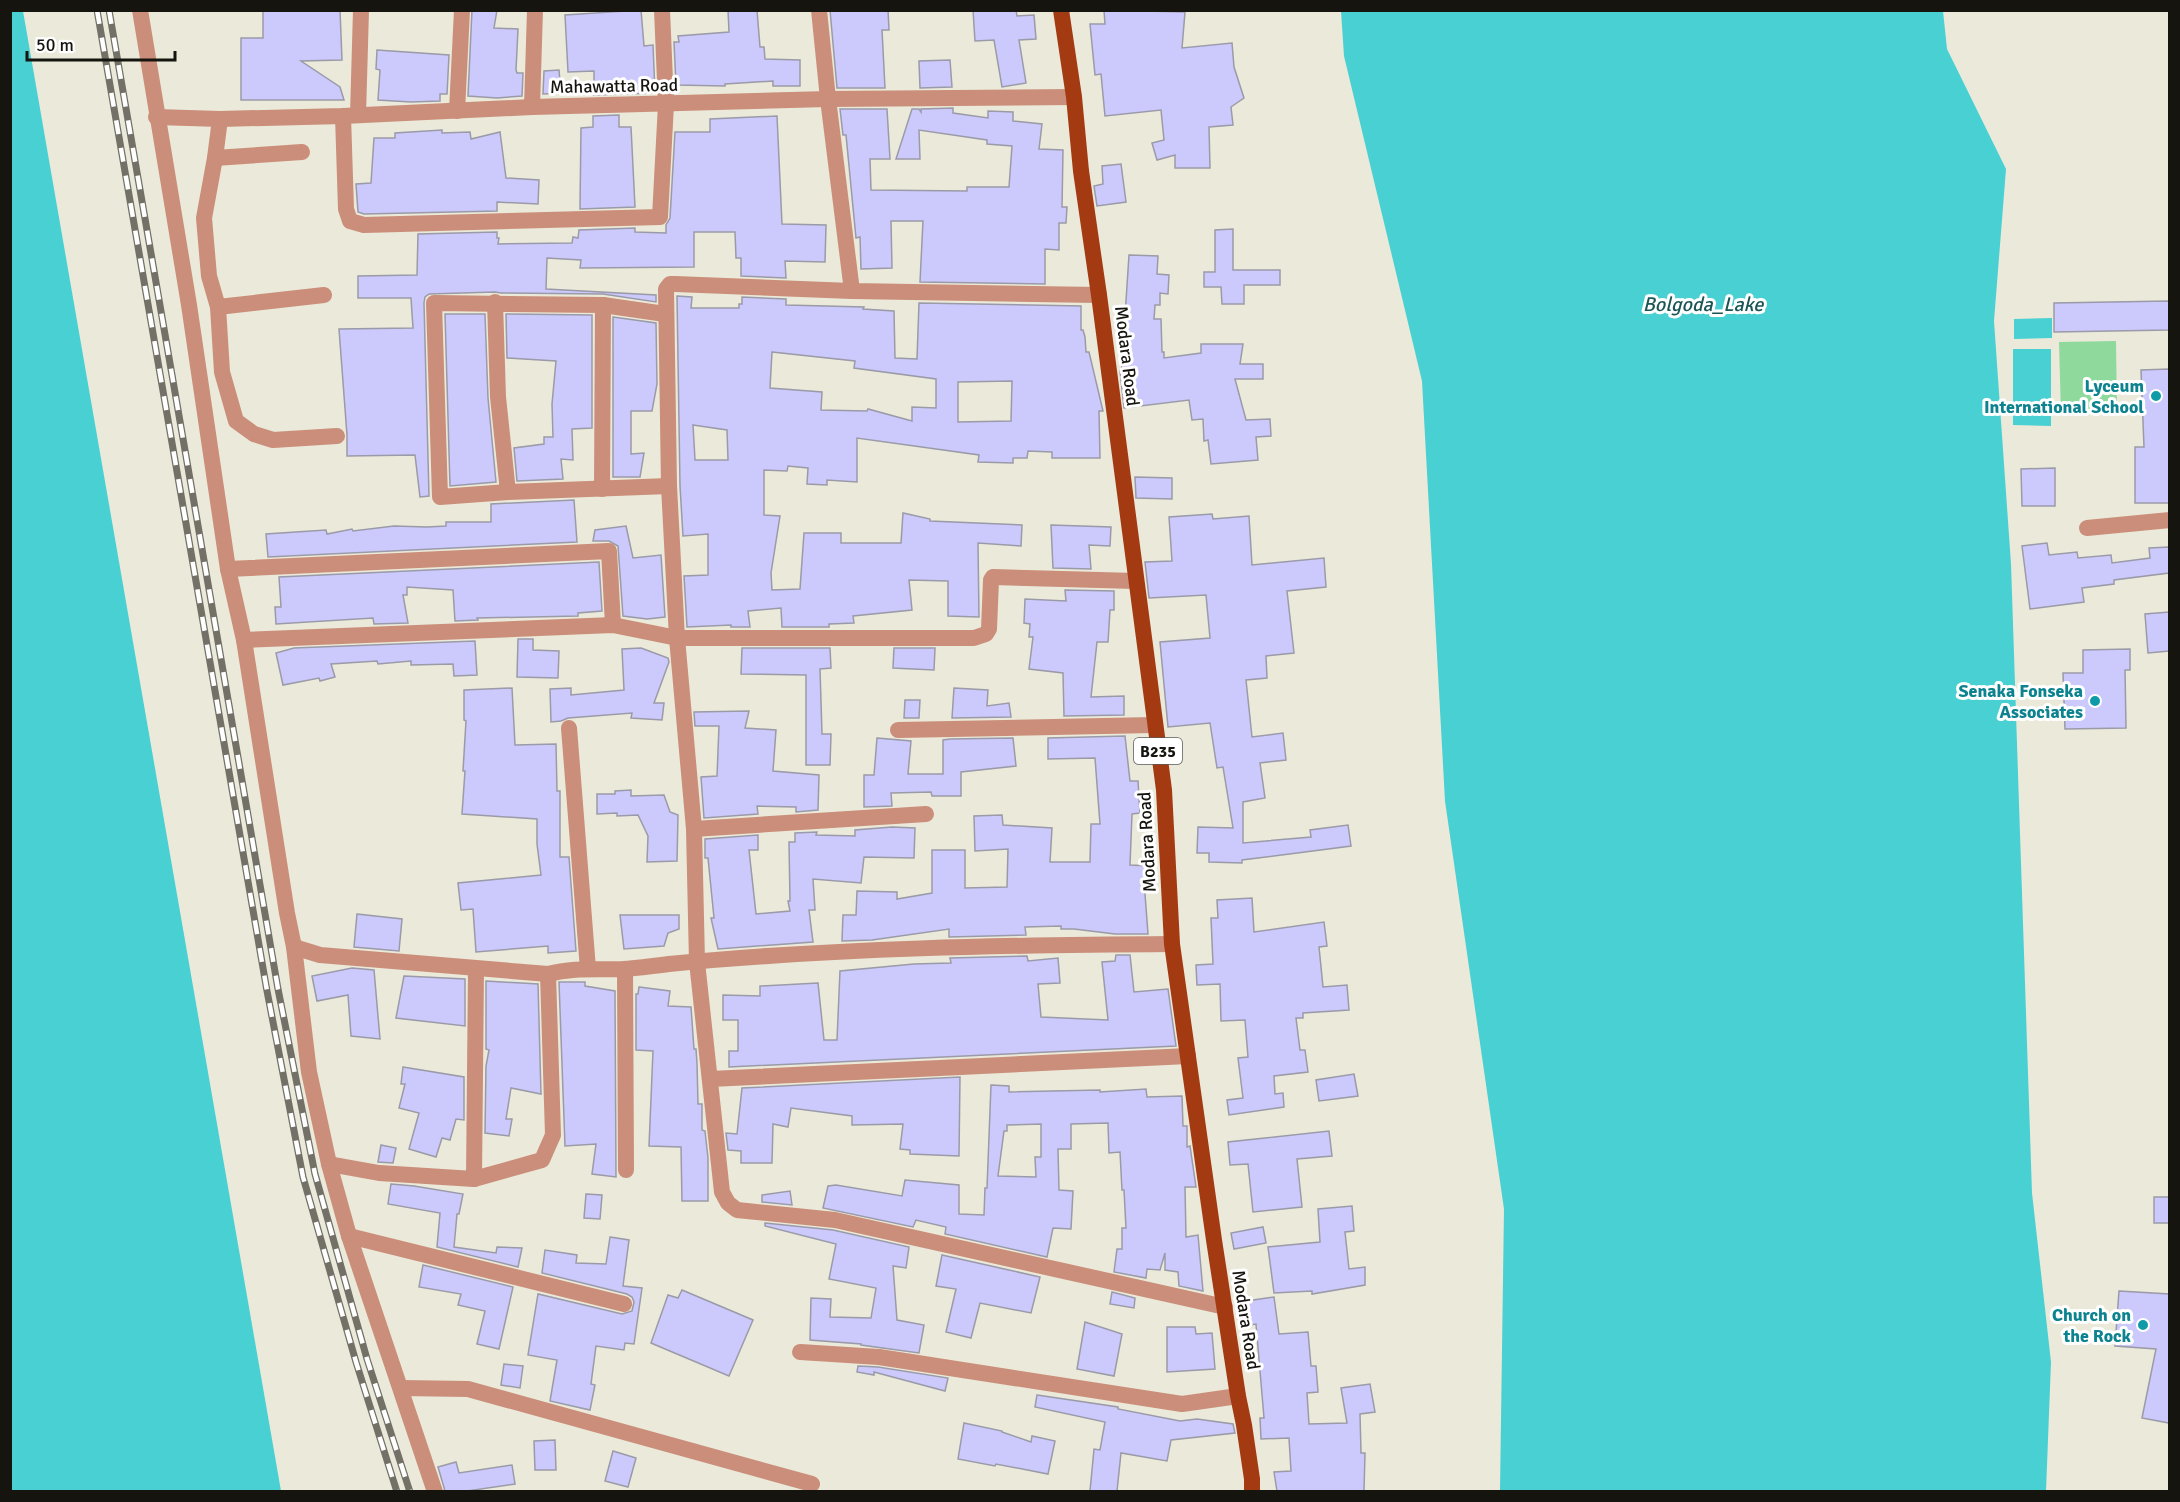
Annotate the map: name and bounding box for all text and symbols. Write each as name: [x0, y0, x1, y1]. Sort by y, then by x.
scale bar: [27, 24, 176, 62]
text: 50 m: [36, 34, 74, 56]
street label: Mahawatta Road: [550, 74, 678, 98]
water label: Bolgoda_Lake: [1643, 292, 1764, 317]
street label: Modara Road: [1110, 305, 1144, 407]
place label: Lyceum International School: [1984, 375, 2144, 418]
marker: Lyceum International School: [2149, 389, 2163, 403]
place label: Senaka Fonseka Associates: [1959, 680, 2083, 723]
marker: Senaka Fonseka Associates: [2088, 694, 2102, 708]
road number: B235: [1134, 738, 1182, 764]
street label: Modara Road: [1133, 791, 1161, 893]
street label: Modara Road: [1227, 1269, 1265, 1371]
place label: Church on the Rock: [2052, 1304, 2132, 1347]
marker: Church on the Rock: [2136, 1318, 2150, 1332]

